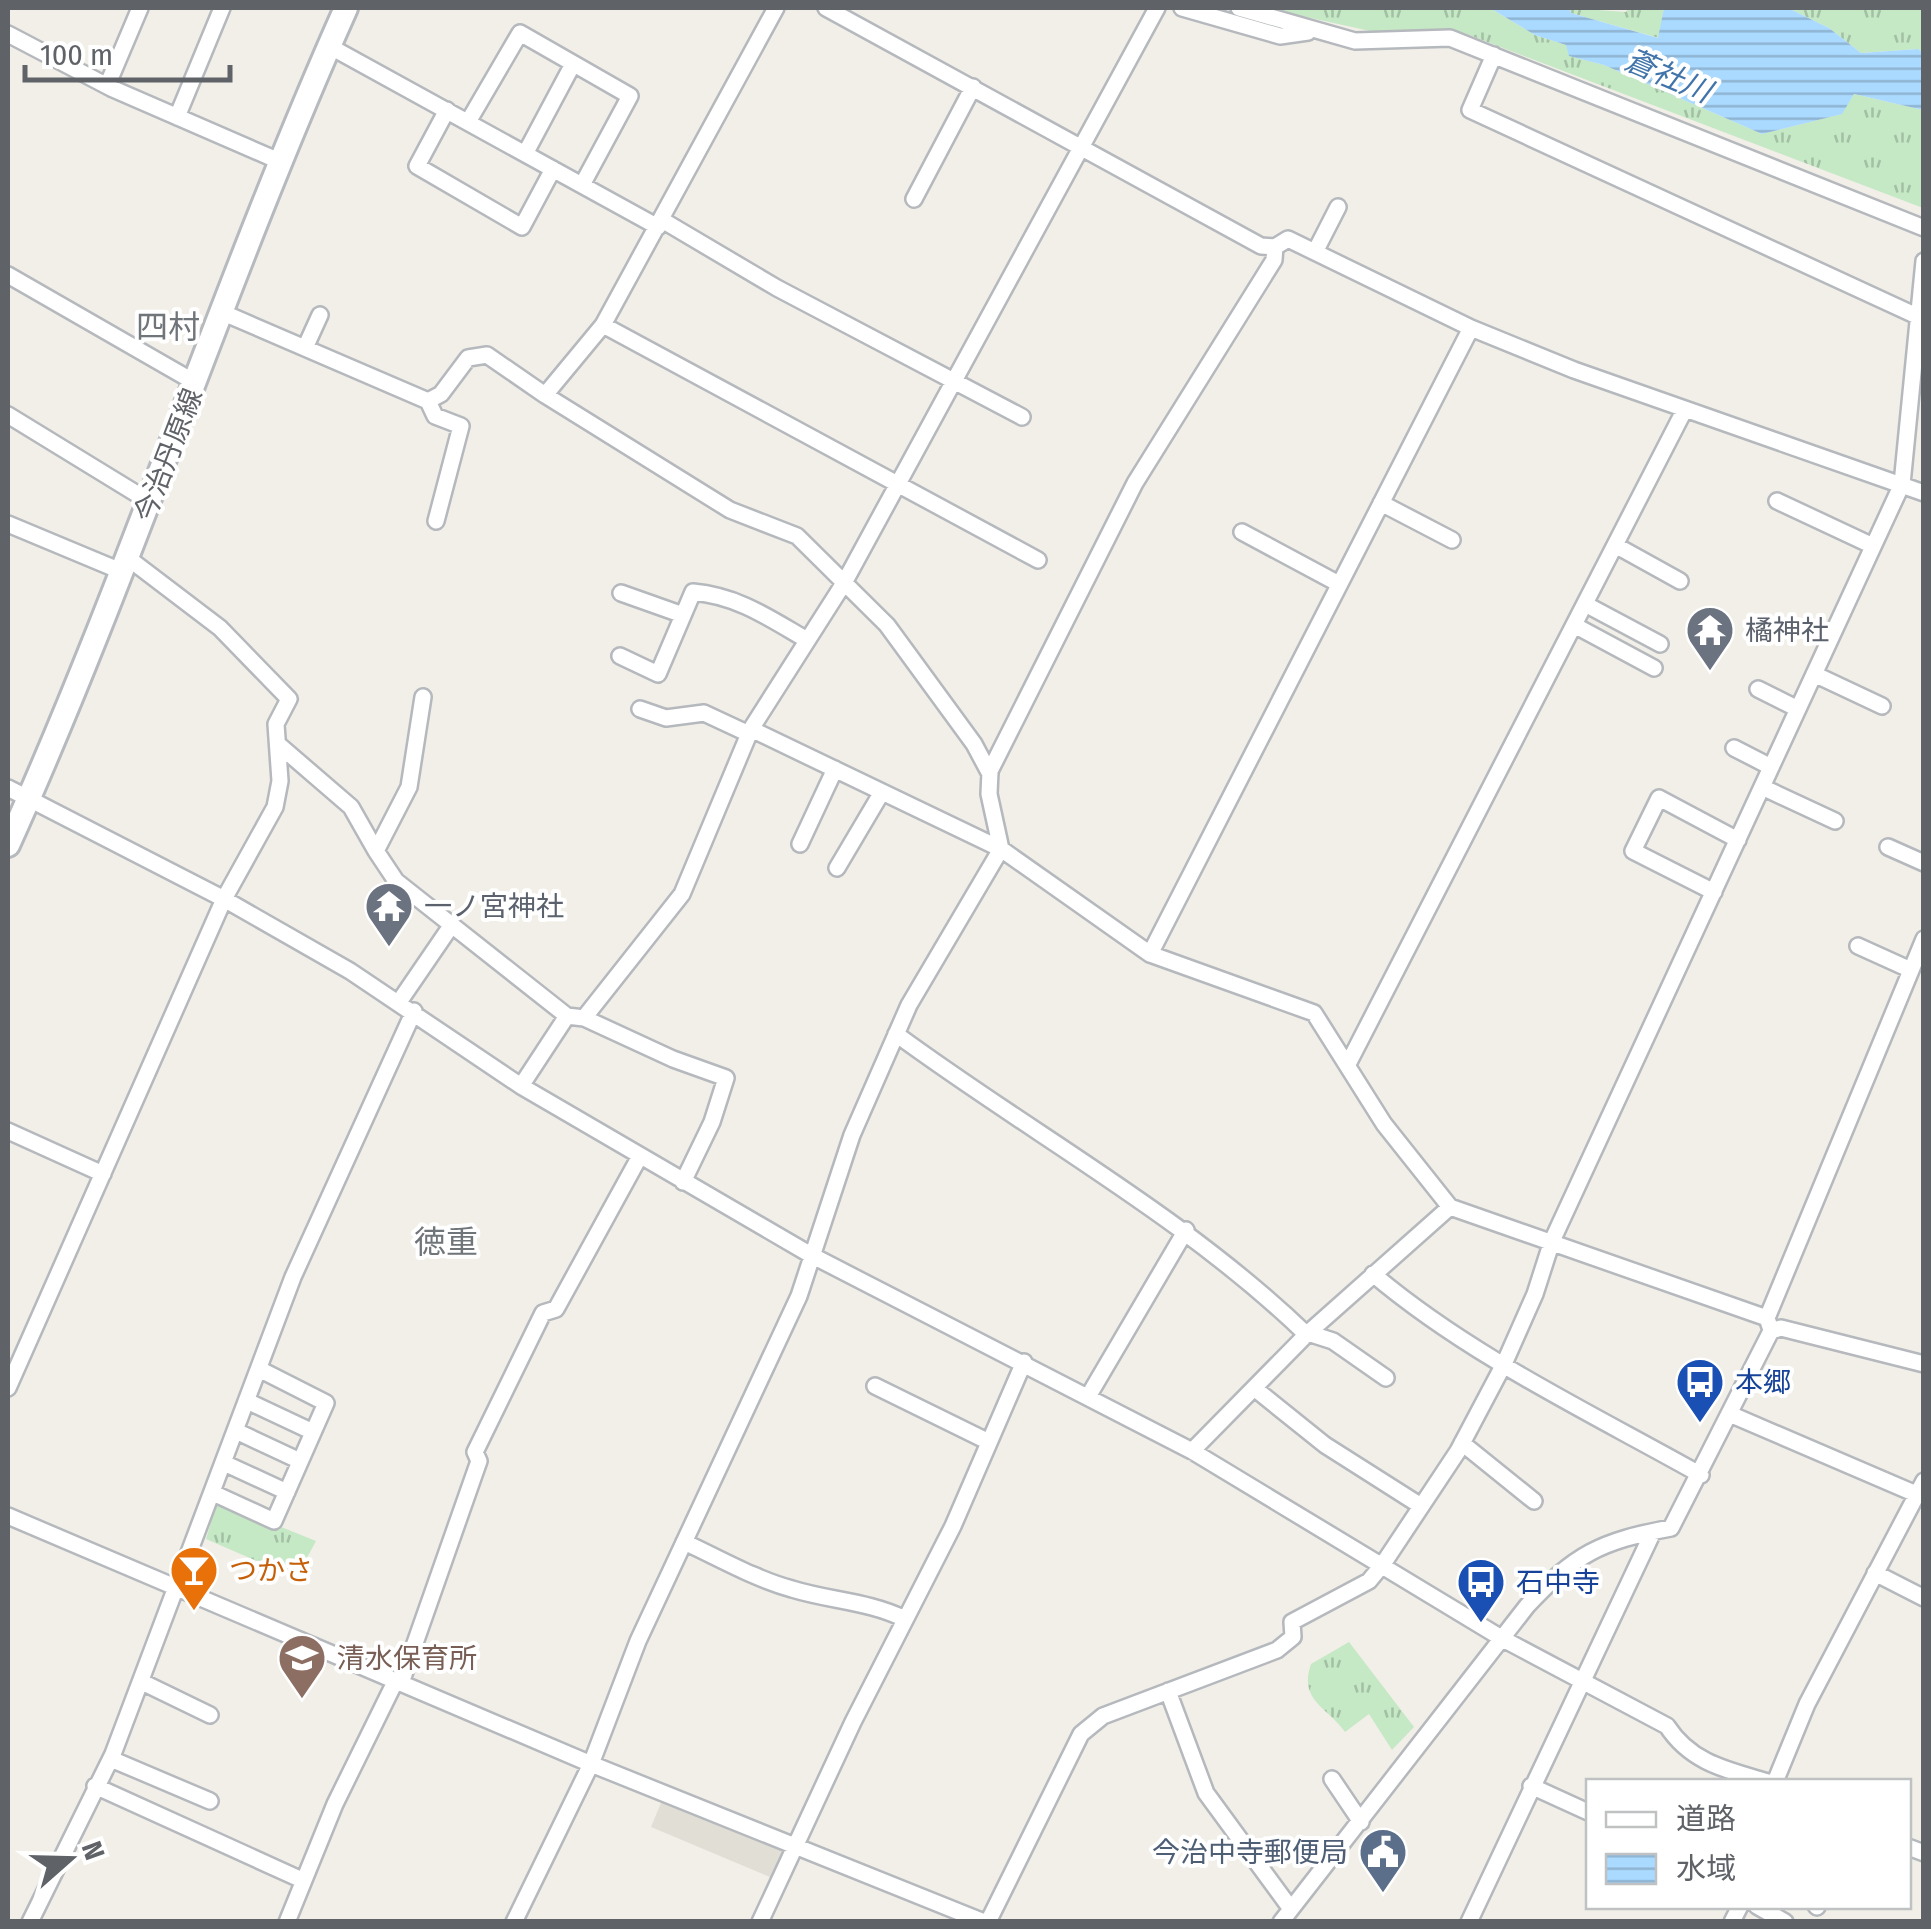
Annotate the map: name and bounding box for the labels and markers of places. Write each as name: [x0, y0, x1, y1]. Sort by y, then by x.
temple icon: 橘神社: [1684, 604, 1736, 672]
place label: 橘神社: [1745, 614, 1829, 647]
temple icon: 一ノ宮神社: [363, 880, 415, 948]
place label: 一ノ宮神社: [424, 890, 564, 923]
bus stop icon: 本郷: [1674, 1356, 1726, 1424]
place label: 本郷: [1735, 1366, 1791, 1399]
bar icon: つかさ: [168, 1544, 220, 1612]
place label: つかさ: [229, 1554, 313, 1587]
bus stop icon: 石中寺: [1455, 1556, 1507, 1624]
place label: 石中寺: [1516, 1566, 1600, 1599]
school or university icon: 清水保育所: [276, 1632, 328, 1700]
place label: 清水保育所: [337, 1642, 477, 1675]
public building icon: 今治中寺郵便局: [1357, 1826, 1409, 1894]
place label: 今治中寺郵便局: [1152, 1836, 1348, 1869]

